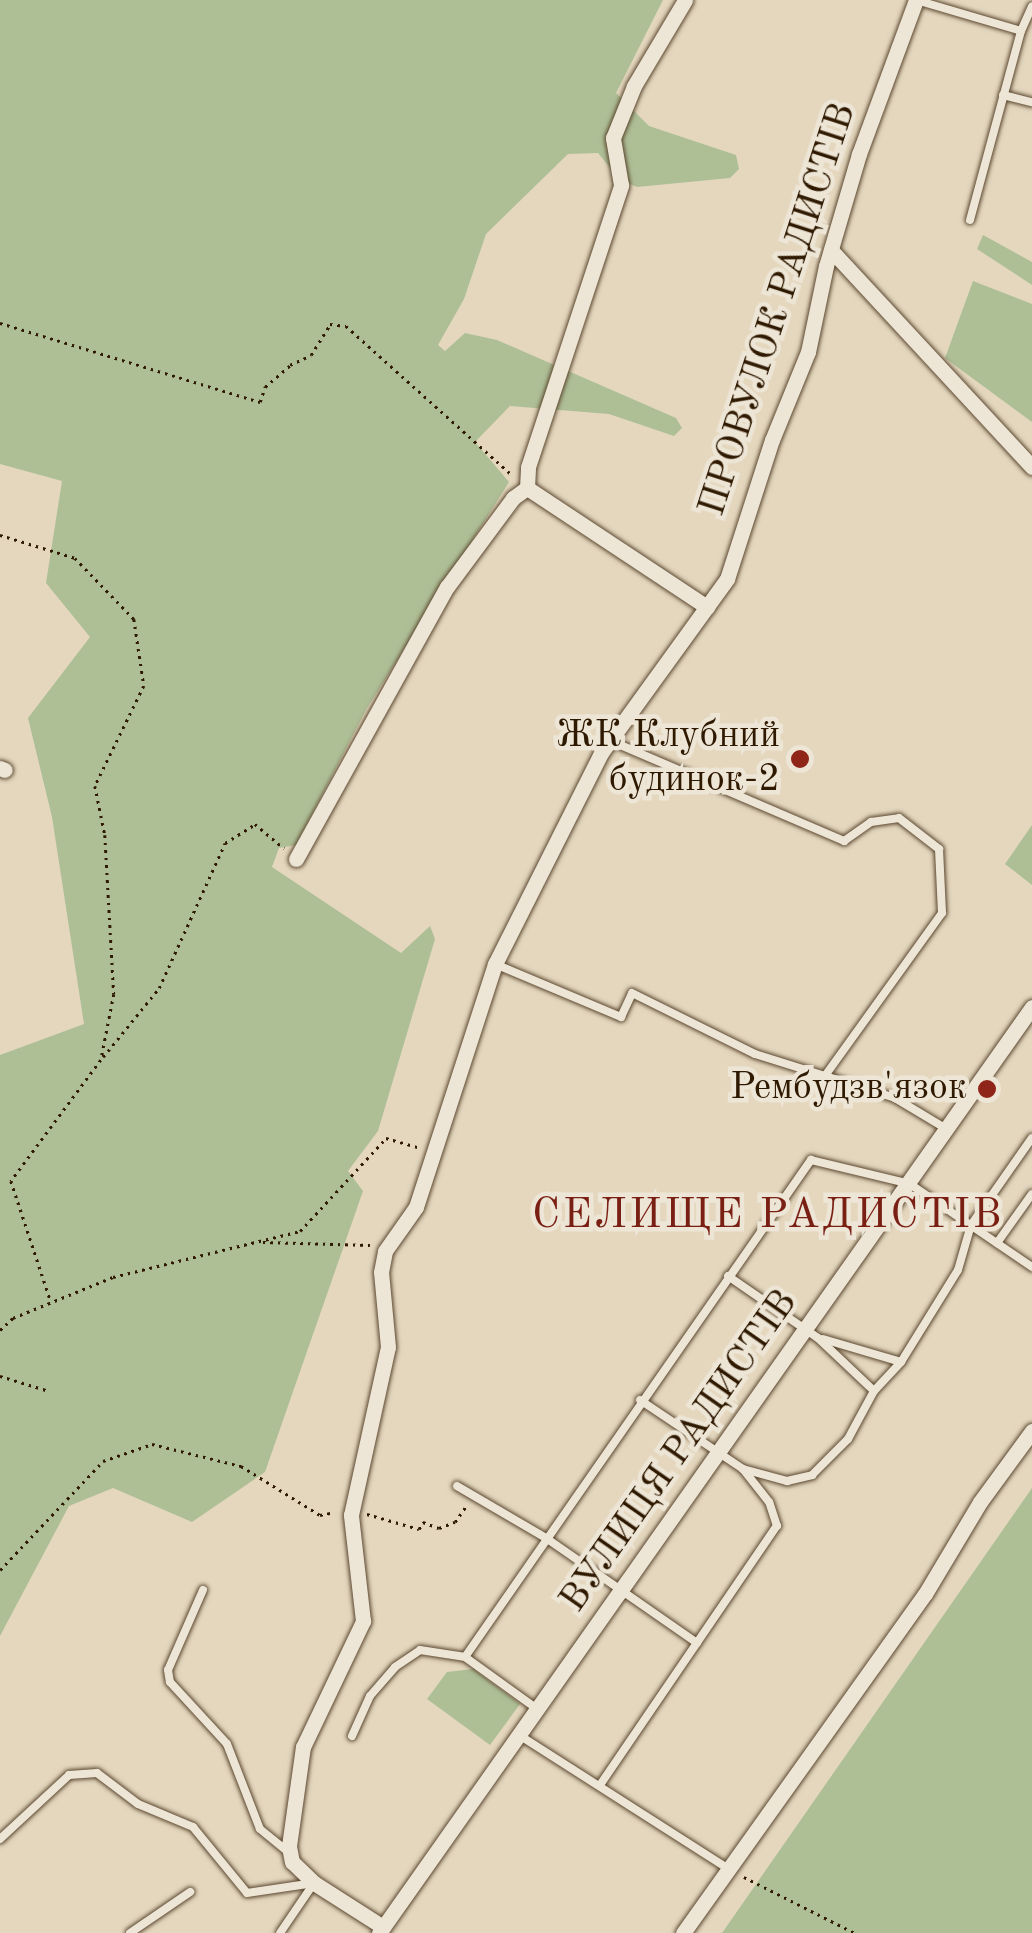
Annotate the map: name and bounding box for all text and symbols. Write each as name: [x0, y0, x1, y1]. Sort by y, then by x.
street label: ПРОВУЛОК РАДИСТІВ: [691, 98, 867, 522]
place label: ЖК Клубний будинок-2: [556, 714, 780, 804]
marker: ЖК Клубний будинок-2: [789, 748, 811, 770]
place label: Рембудзв'язок: [730, 1066, 967, 1112]
marker: Рембудзв'язок: [976, 1078, 998, 1100]
district label: СЕЛИЩЕ РАДИСТІВ: [532, 1191, 1004, 1241]
street label: ВУЛИЦЯ РАДИСТІВ: [552, 1282, 808, 1622]

